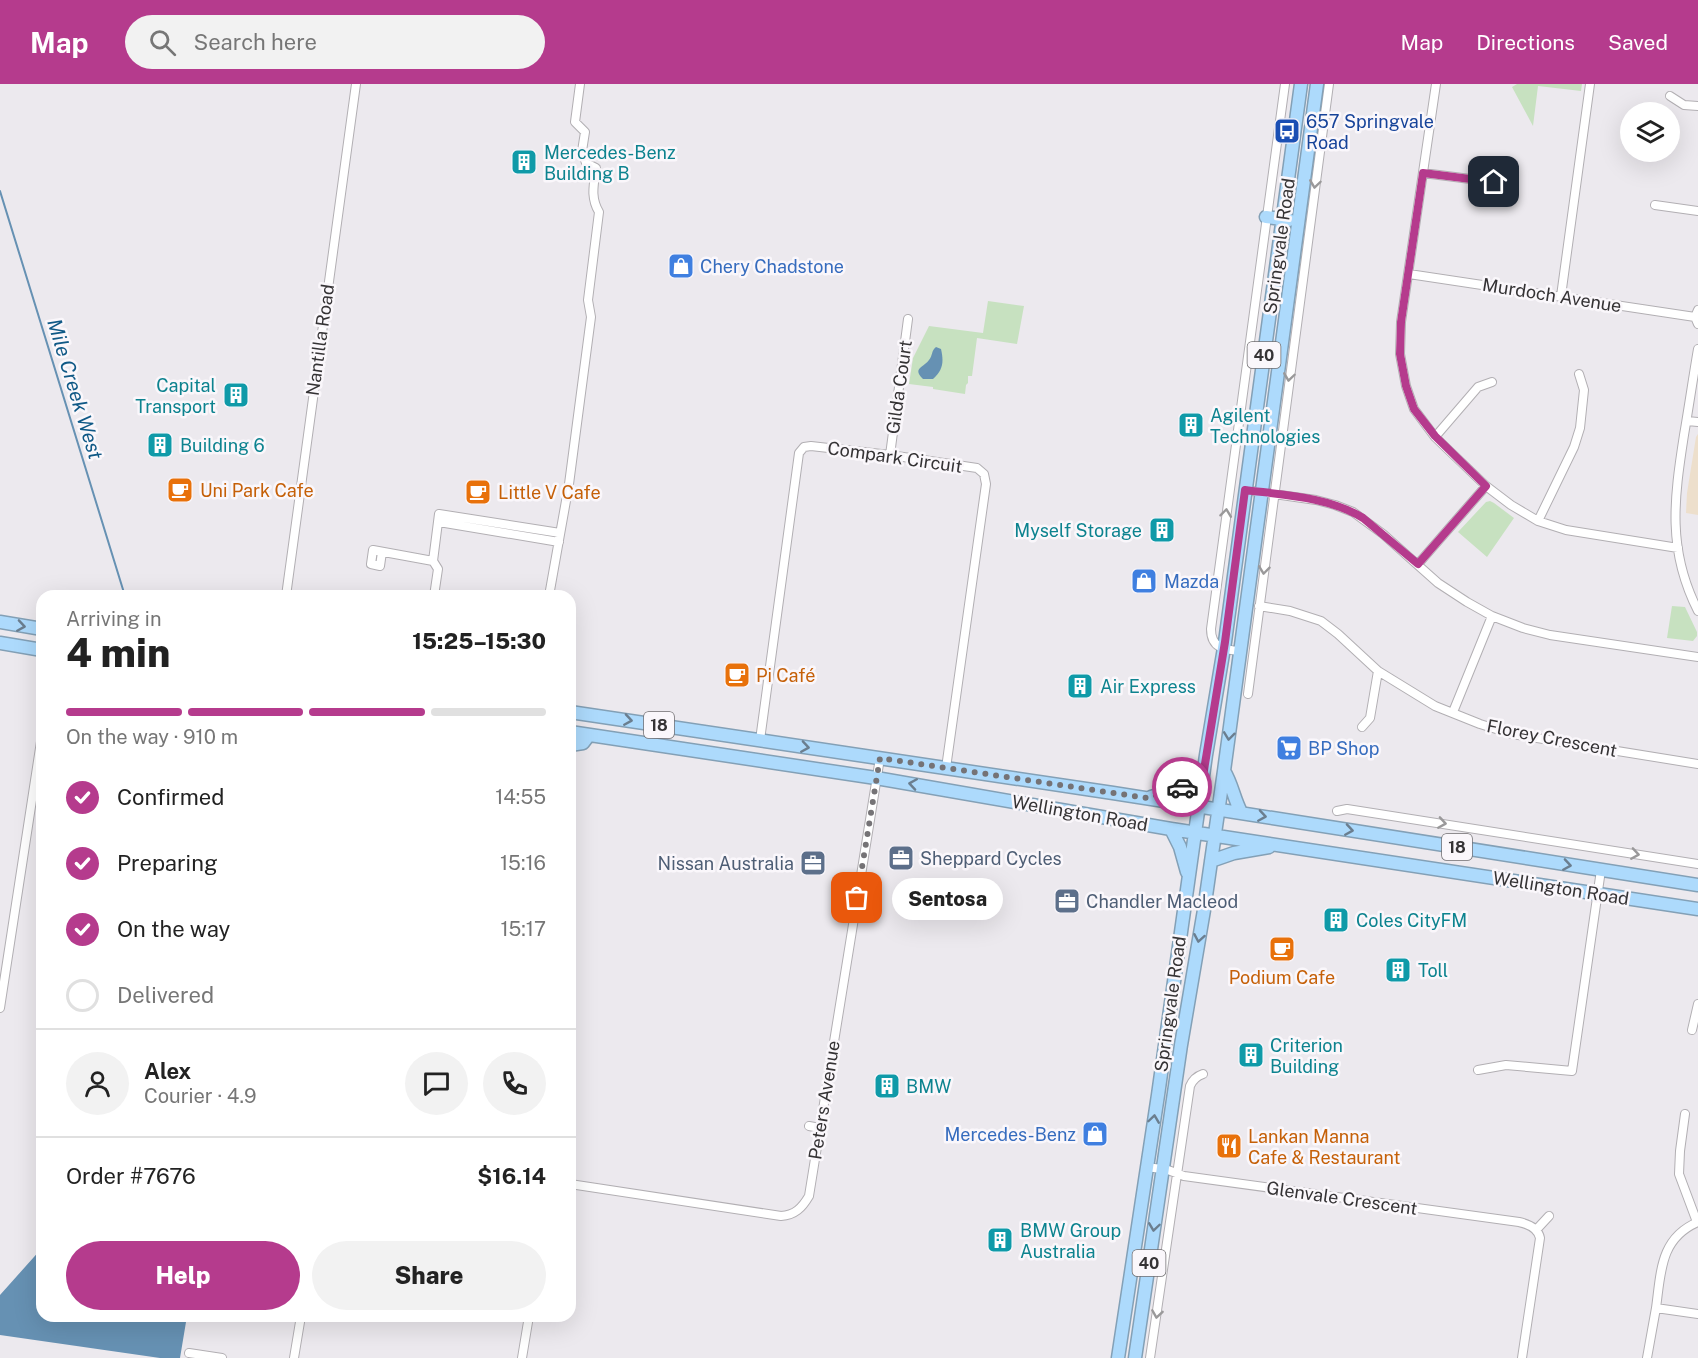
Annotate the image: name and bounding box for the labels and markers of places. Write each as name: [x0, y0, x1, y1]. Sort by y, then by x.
place label: 657 Springvale Road: [1306, 111, 1434, 153]
bus stop icon: 657 Springvale Road: [1272, 116, 1302, 146]
place label: Mercedes-Benz Building B: [544, 142, 676, 184]
building icon: Mercedes-Benz Building B: [509, 147, 539, 177]
pin: [1468, 156, 1519, 207]
shop icon: Chery Chadstone: [666, 251, 696, 281]
place label: Chery Chadstone: [700, 256, 844, 277]
place label: Capital Transport: [135, 375, 216, 417]
building icon: Capital Transport: [221, 380, 251, 410]
place label: Agilent Technologies: [1210, 405, 1320, 447]
building icon: Agilent Technologies: [1176, 410, 1206, 440]
building icon: Building 6: [145, 430, 175, 460]
place label: Building 6: [180, 435, 265, 456]
cafe icon: Uni Park Cafe: [165, 475, 195, 505]
cafe icon: Little V Cafe: [463, 477, 493, 507]
place label: Uni Park Cafe: [200, 480, 314, 501]
place label: Little V Cafe: [498, 482, 601, 503]
building icon: Myself Storage: [1147, 515, 1177, 545]
place label: Myself Storage: [1014, 520, 1142, 541]
shop icon: Mazda: [1129, 566, 1159, 596]
place label: Mazda: [1164, 571, 1219, 592]
cafe icon: Pi Café: [722, 660, 752, 690]
place label: Pi Café: [756, 665, 815, 686]
building icon: Air Express: [1065, 671, 1095, 701]
place label: Air Express: [1100, 676, 1196, 697]
supermarket icon: BP Shop: [1274, 733, 1304, 763]
place label: BP Shop: [1308, 738, 1379, 759]
office icon: Sheppard Cycles: [886, 843, 916, 873]
office icon: Nissan Australia: [798, 848, 828, 878]
place label: Sheppard Cycles: [920, 848, 1062, 869]
place label: Nissan Australia: [658, 853, 794, 874]
pin: [831, 872, 882, 923]
callout: Sentosa: [893, 877, 1004, 919]
office icon: Chandler Macleod: [1052, 886, 1082, 916]
place label: Chandler Macleod: [1086, 891, 1238, 912]
building icon: Coles CityFM: [1321, 905, 1351, 935]
place label: Coles CityFM: [1356, 910, 1467, 931]
cafe icon: Podium Cafe: [1267, 934, 1297, 964]
building icon: Toll: [1383, 955, 1413, 985]
place label: Toll: [1418, 960, 1448, 981]
place label: Podium Cafe: [1229, 967, 1335, 988]
place label: Criterion Building: [1270, 1035, 1343, 1077]
building icon: Criterion Building: [1236, 1040, 1266, 1070]
building icon: BMW: [872, 1071, 902, 1101]
place label: BMW: [906, 1076, 951, 1097]
shop icon: Mercedes-Benz: [1080, 1119, 1110, 1149]
place label: Mercedes-Benz: [944, 1124, 1076, 1145]
place label: Lankan Manna Cafe & Restaurant: [1248, 1126, 1401, 1168]
restaurant icon: Lankan Manna Cafe & Restaurant: [1214, 1131, 1244, 1161]
place label: BMW Group Australia: [1020, 1220, 1121, 1262]
building icon: BMW Group Australia: [985, 1225, 1015, 1255]

